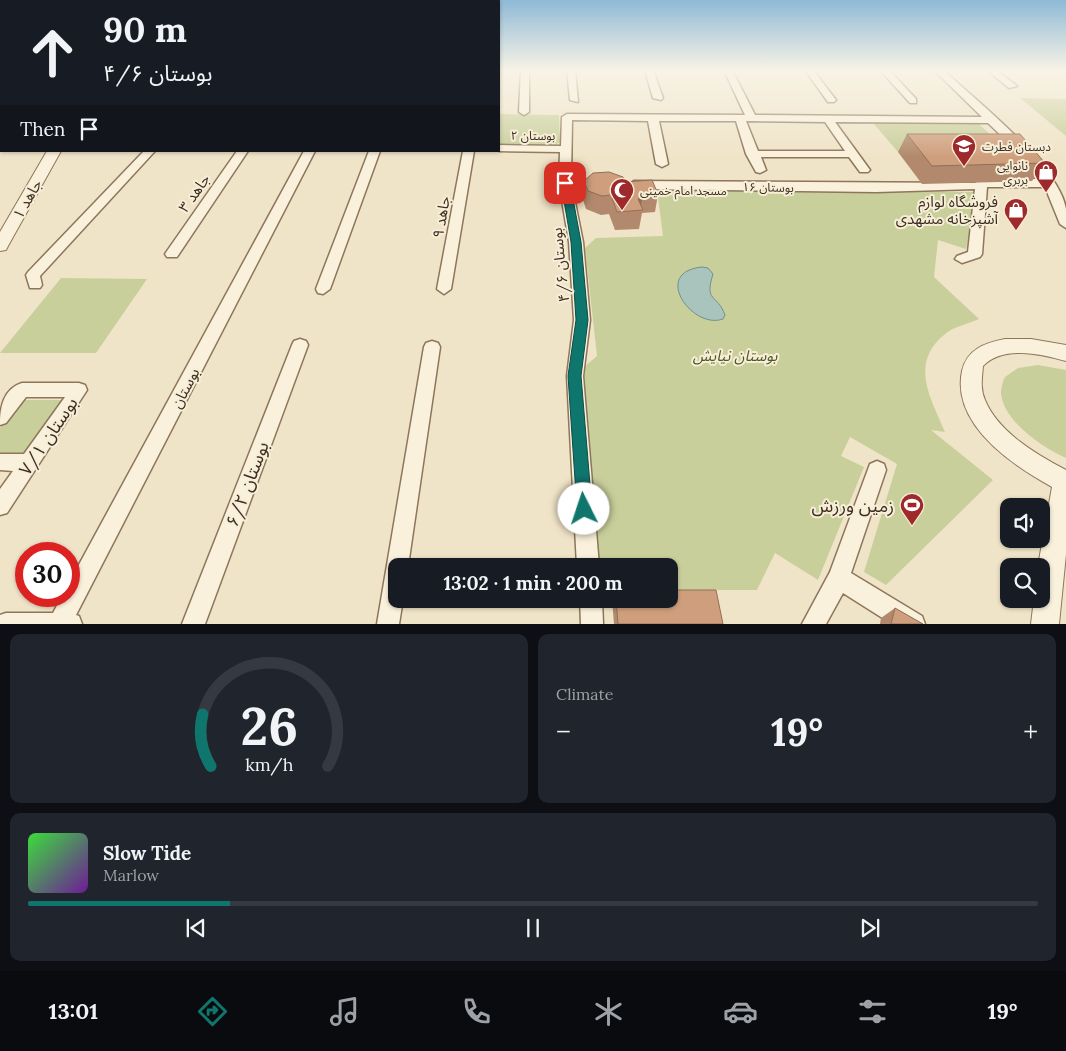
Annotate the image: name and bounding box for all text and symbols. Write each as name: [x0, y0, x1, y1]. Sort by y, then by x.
text: 90 m: [103, 7, 187, 52]
icon: ahead: [20, 20, 85, 85]
text: بوستان ۴/۶: [103, 59, 212, 87]
icon: arrive: [75, 115, 103, 143]
text: Then: [20, 117, 65, 141]
street label: بوستان ۲: [511, 128, 555, 143]
school or university icon: دبستان فطرت: [951, 133, 977, 167]
place label: دبستان فطرت: [982, 139, 1051, 154]
place label: نانوایی بربری: [997, 158, 1028, 187]
shop icon: نانوایی بربری: [1033, 159, 1059, 193]
pin: [544, 162, 586, 204]
icon: arrive: [551, 169, 579, 197]
street label: جاهد ۳: [174, 170, 214, 216]
street label: جاهد ۱: [8, 176, 46, 222]
mosque icon: مسجد امام خمینی: [609, 177, 635, 211]
street label: بوستان ۱۶: [742, 179, 794, 195]
place label: مسجد امام خمینی: [640, 183, 727, 200]
place label: فروشگاه لوازم آشپزخانه مشهدی: [896, 192, 999, 229]
street label: جاهد ۹: [428, 194, 454, 239]
shop icon: فروشگاه لوازم آشپزخانه مشهدی: [1003, 197, 1029, 231]
street label: بوستان ۴/۶: [547, 227, 574, 303]
park label: بوستان نیایش: [693, 346, 778, 365]
street label: بوستان: [166, 365, 204, 411]
street label: بوستان ۷/۱: [13, 392, 83, 480]
street label: بوستان ۶/۲: [220, 438, 274, 530]
position arrow: [557, 482, 609, 534]
sports icon: زمین ورزش: [899, 492, 925, 526]
place label: زمین ورزش: [812, 494, 894, 517]
map controls: [1000, 498, 1050, 608]
button: sound: [1000, 498, 1050, 548]
speed limit sign: 30: [15, 542, 80, 607]
button: search: [1000, 558, 1050, 608]
text: 13:02 · 1 min · 200 m: [443, 571, 623, 595]
text: Climate: [556, 684, 613, 704]
text: 26: [240, 693, 298, 759]
text: 19°: [771, 708, 823, 756]
text: −: [556, 714, 571, 750]
text: +: [1023, 714, 1038, 750]
text: km/h: [245, 753, 293, 776]
text: Slow Tide: [103, 841, 191, 865]
text: Marlow: [103, 865, 159, 885]
icon: previous: [182, 914, 210, 942]
icon: pause: [519, 914, 547, 942]
icon: next: [856, 914, 884, 942]
icon: directions: [195, 994, 230, 1029]
icon: music: [327, 994, 362, 1029]
icon: phone: [459, 994, 494, 1029]
icon: climate: [591, 994, 626, 1029]
icon: car: [723, 994, 758, 1029]
icon: filters: [855, 994, 890, 1029]
text: 13:01: [49, 997, 98, 1025]
text: 19°: [987, 997, 1017, 1025]

